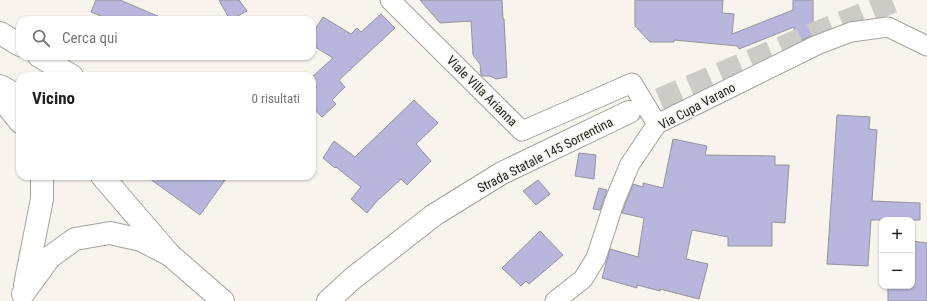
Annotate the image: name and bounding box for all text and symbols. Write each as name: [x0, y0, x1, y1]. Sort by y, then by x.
search box: [16, 16, 316, 60]
icon: search: [30, 27, 52, 49]
text: Cerca qui: [62, 29, 118, 47]
street label: Viale Villa Arianna: [444, 53, 520, 129]
street label: Via Cupa Varano: [656, 79, 738, 133]
text: Vicino: [32, 88, 75, 108]
text: 0 risultati: [252, 91, 300, 106]
street label: Strada Statale 145 Sorrentina: [475, 114, 615, 196]
map controls: [879, 217, 915, 289]
button: +: [879, 217, 915, 253]
button: −: [879, 253, 915, 289]

